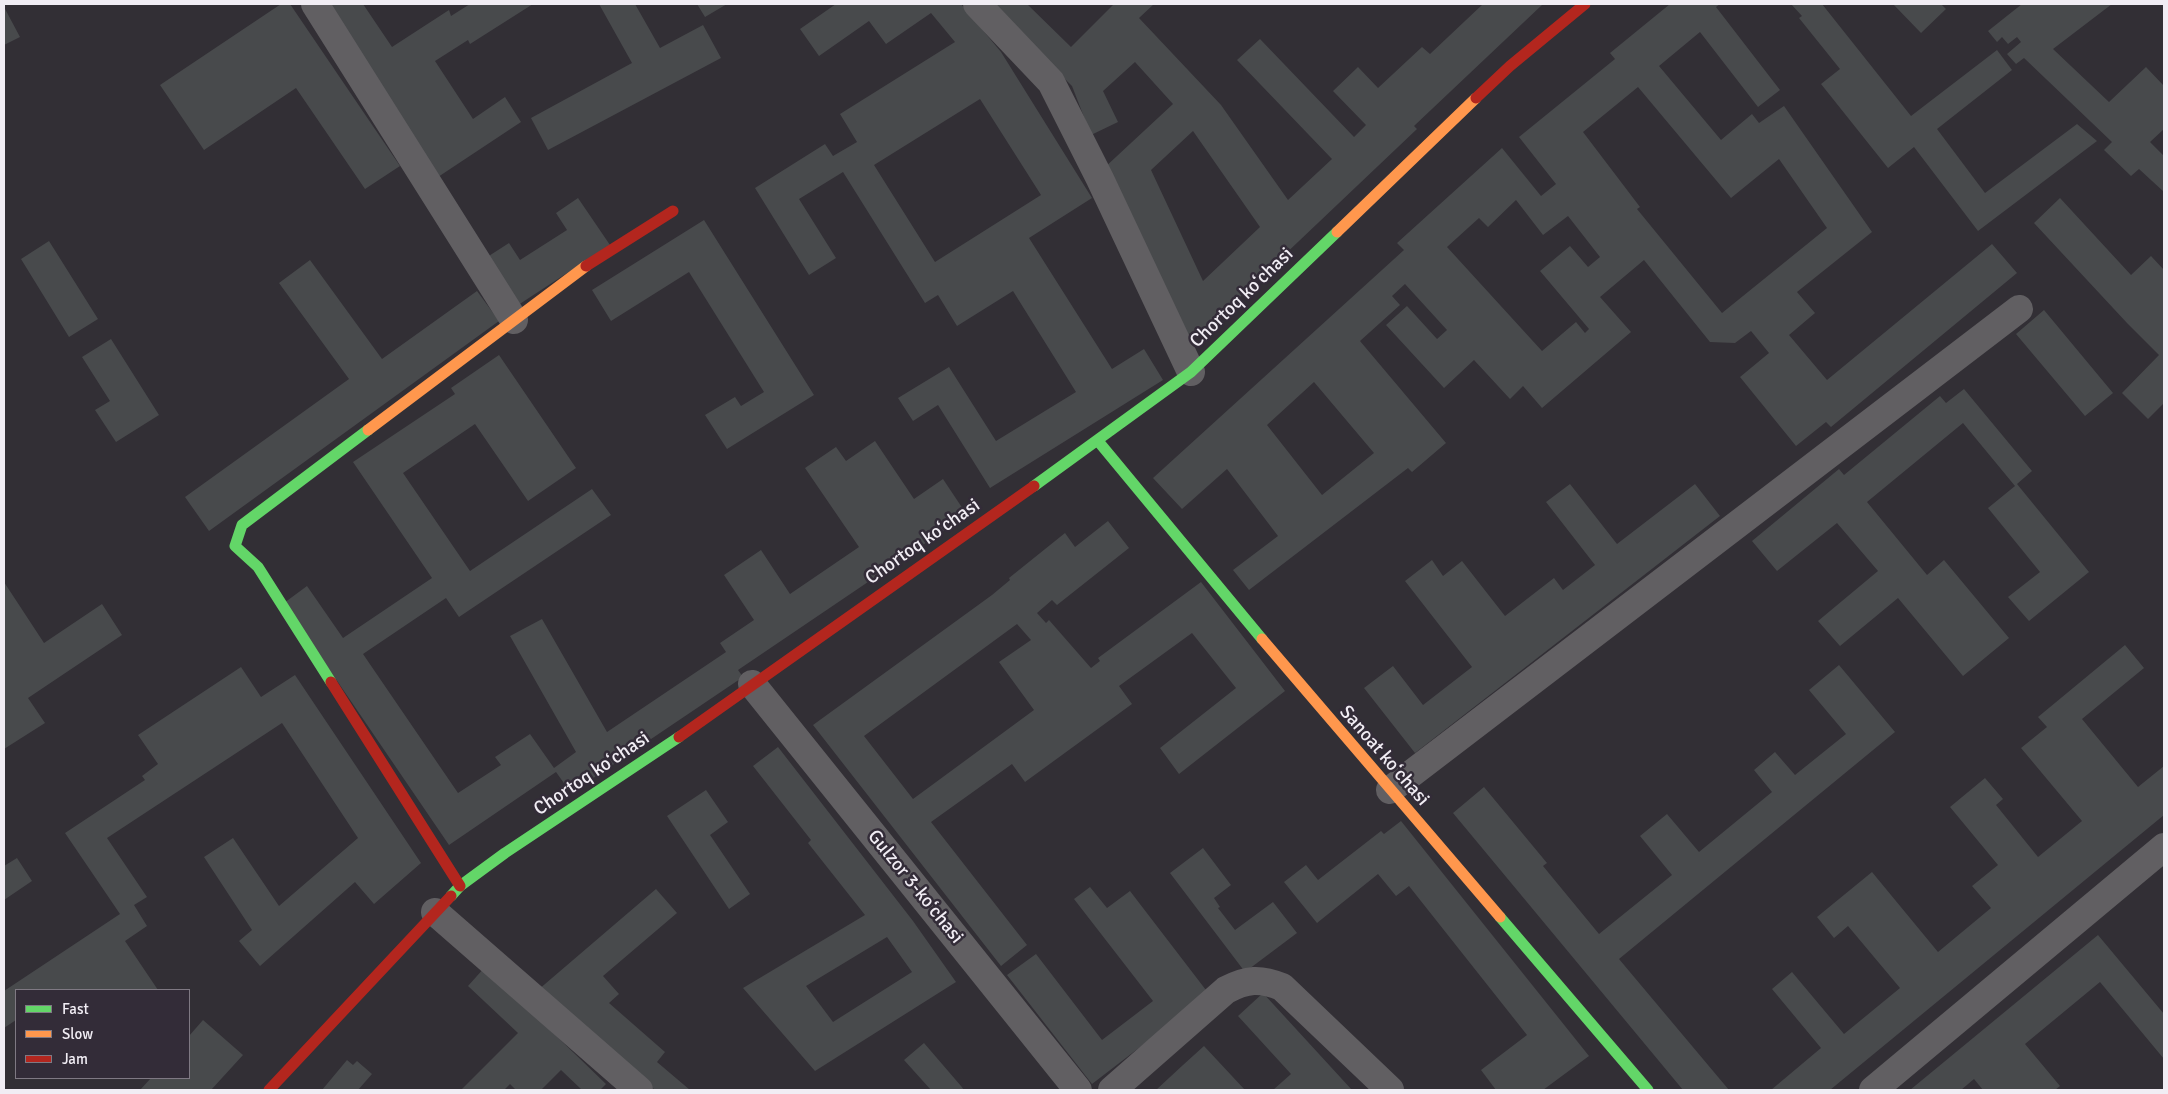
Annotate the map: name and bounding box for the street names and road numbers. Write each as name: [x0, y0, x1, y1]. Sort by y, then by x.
street label: Chortoq koʻchasi: [1186, 243, 1298, 353]
street label: Chortoq koʻchasi: [861, 494, 985, 590]
street label: Sanoat koʻchasi: [1334, 701, 1434, 811]
street label: Chortoq koʻchasi: [530, 727, 654, 821]
street label: Gulzor 3-koʻchasi: [862, 826, 968, 948]

